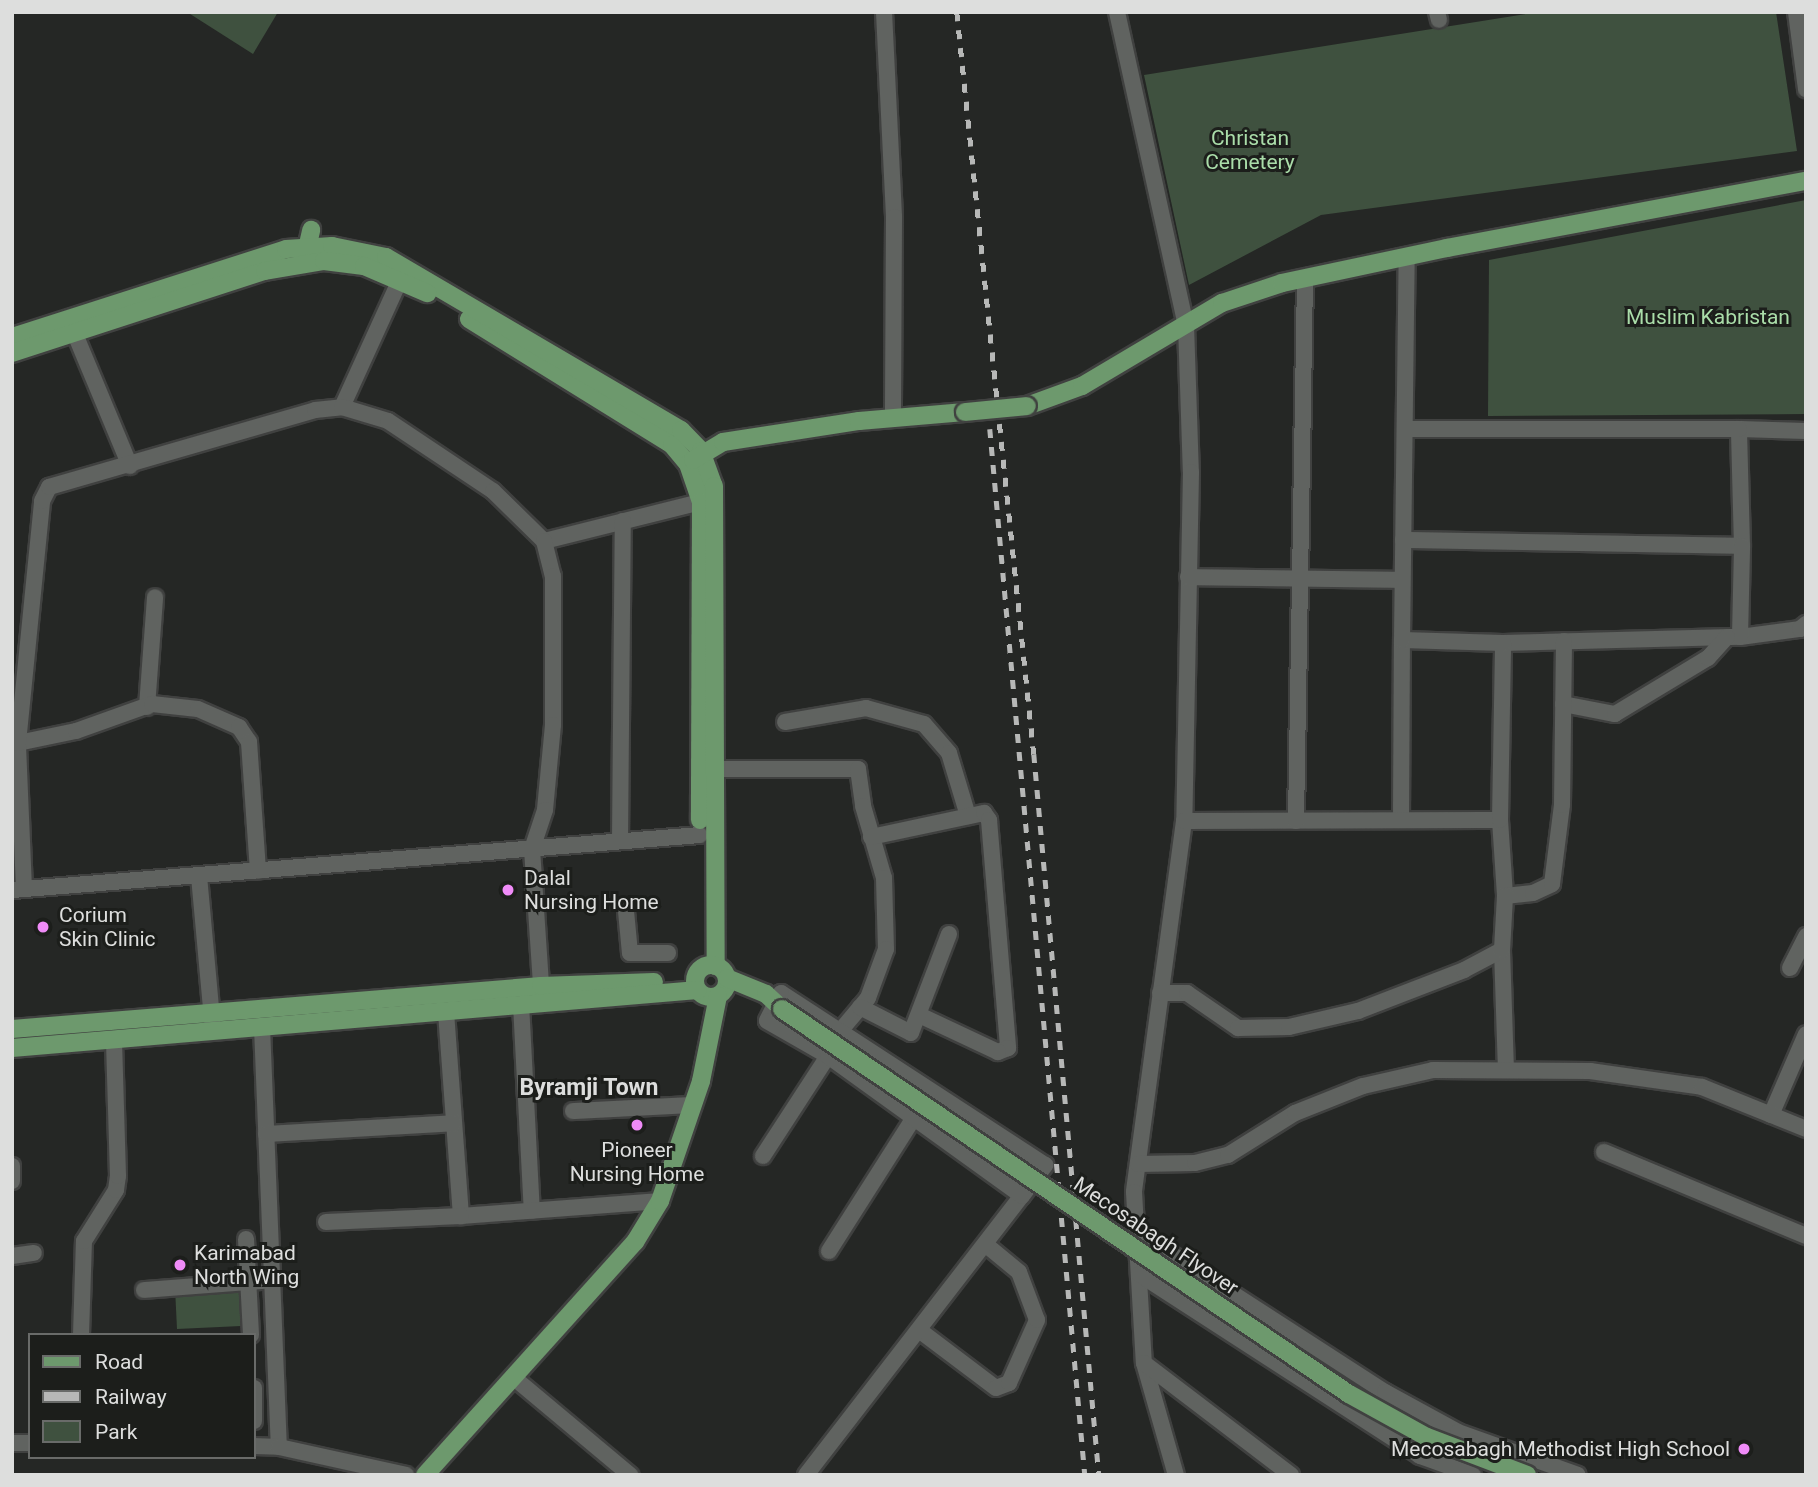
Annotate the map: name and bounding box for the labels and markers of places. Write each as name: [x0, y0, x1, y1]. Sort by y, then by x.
place label: Dalal Nursing Home: [524, 865, 659, 915]
marker: Dalal Nursing Home: [498, 880, 518, 900]
place label: Corium Skin Clinic: [59, 902, 156, 952]
marker: Corium Skin Clinic: [33, 917, 53, 937]
marker: Pioneer Nursing Home: [627, 1115, 647, 1135]
place label: Pioneer Nursing Home: [570, 1137, 704, 1187]
place label: Karimabad North Wing: [194, 1240, 299, 1290]
marker: Karimabad North Wing: [172, 1257, 188, 1273]
place label: Mecosabagh Methodist High School: [1391, 1436, 1730, 1462]
marker: Mecosabagh Methodist High School: [1736, 1441, 1752, 1457]

